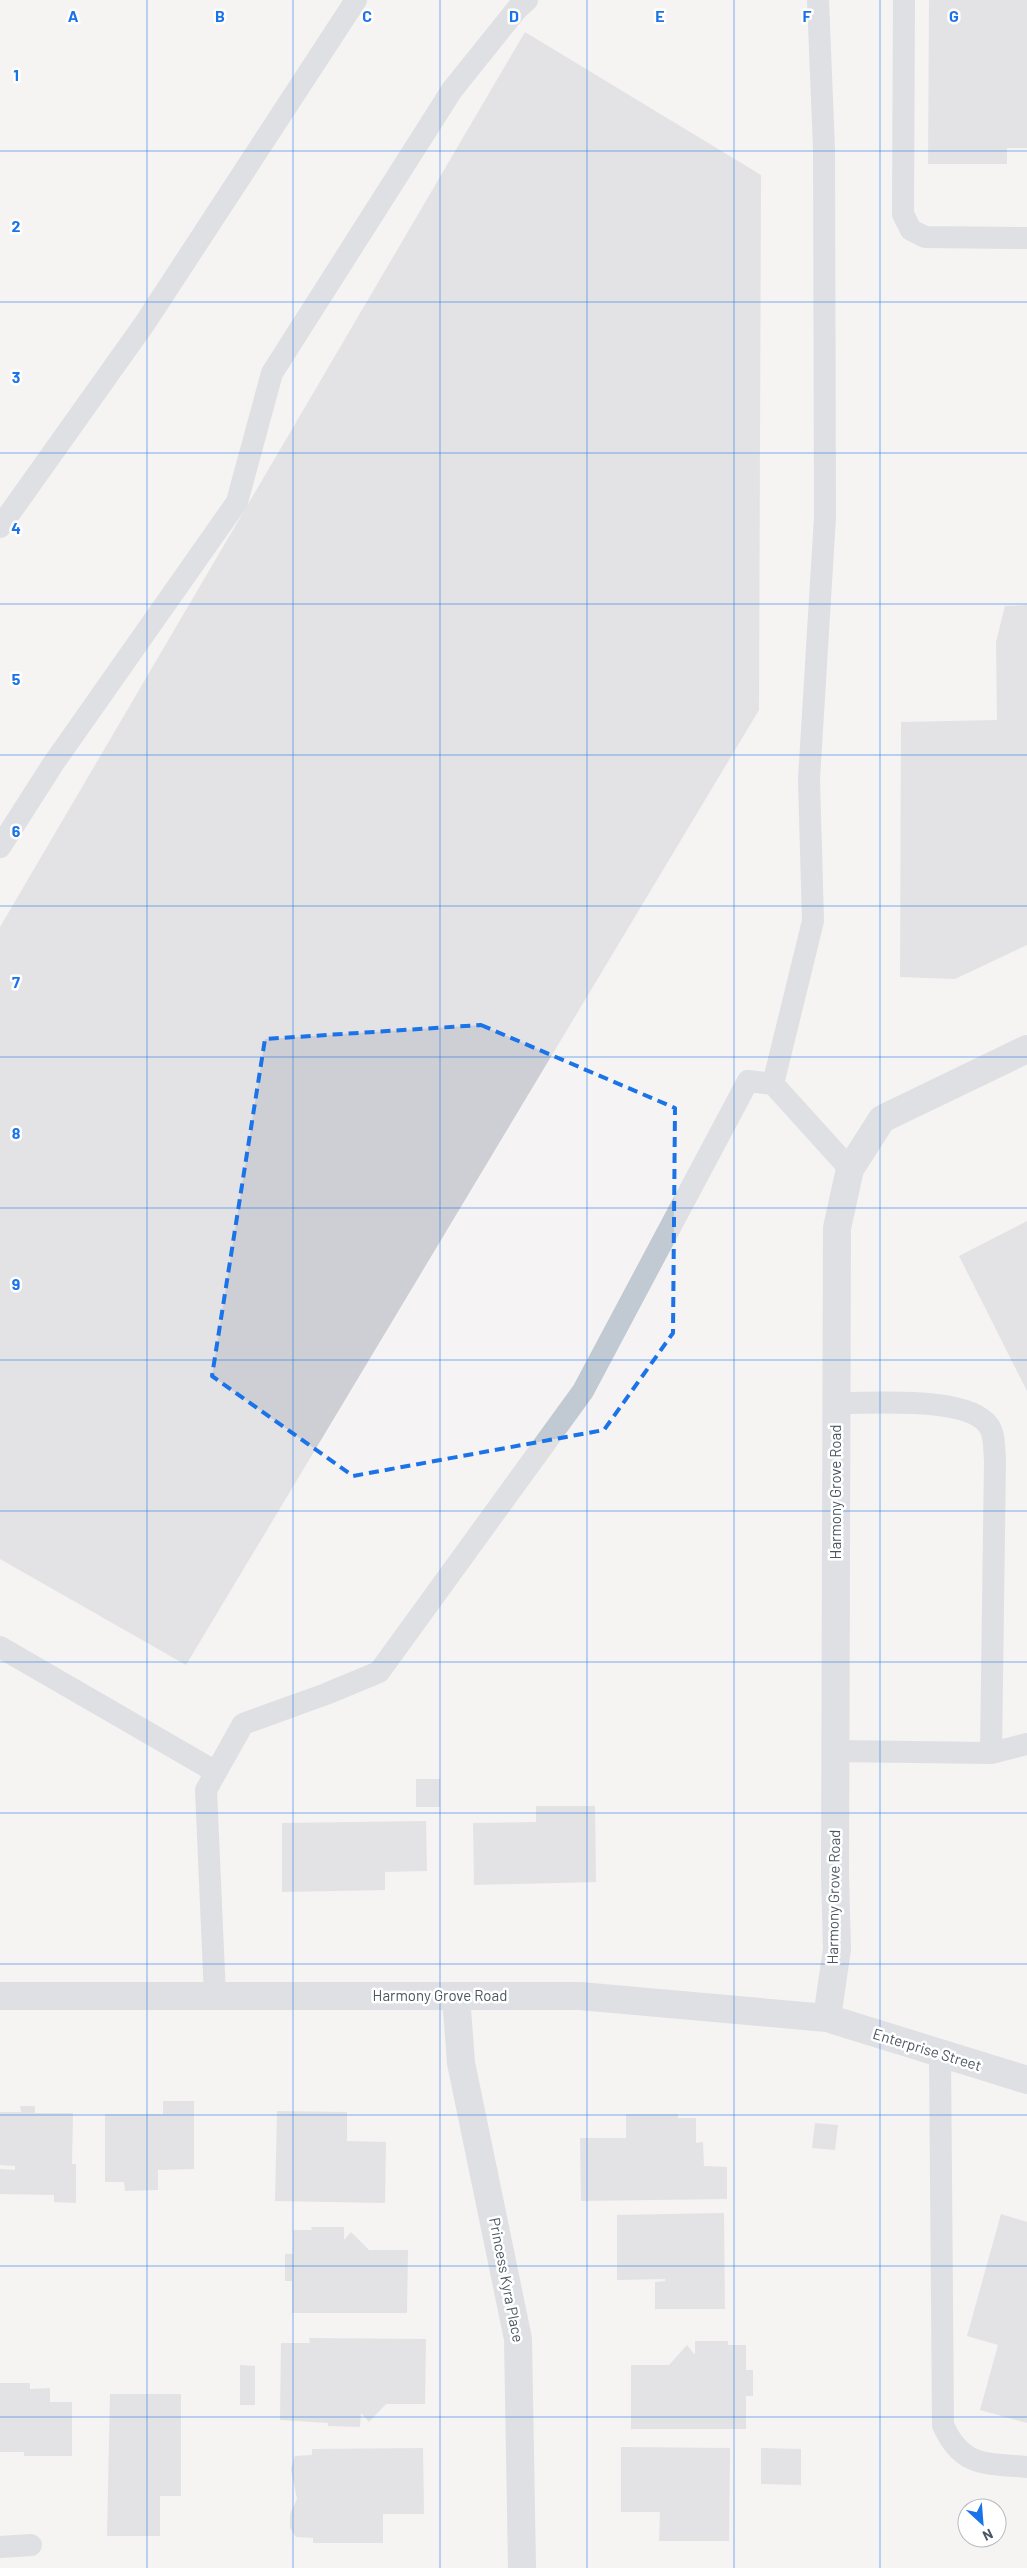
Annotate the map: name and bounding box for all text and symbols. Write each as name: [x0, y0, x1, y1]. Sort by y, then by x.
text: A: [68, 6, 79, 25]
text: B: [215, 6, 225, 25]
text: C: [362, 6, 372, 25]
text: D: [509, 6, 519, 25]
text: E: [655, 6, 665, 25]
text: F: [803, 6, 812, 25]
text: G: [949, 6, 959, 25]
text: 1: [13, 65, 19, 84]
text: 2: [12, 216, 21, 235]
text: 3: [12, 367, 20, 386]
text: 4: [11, 518, 21, 537]
text: 5: [12, 669, 21, 688]
text: 6: [12, 821, 21, 840]
text: 7: [12, 972, 20, 991]
text: 8: [12, 1123, 21, 1142]
text: 9: [12, 1274, 20, 1293]
street label: Harmony Grove Road: [826, 1425, 844, 1559]
street label: Harmony Grove Road: [823, 1829, 843, 1965]
street label: Harmony Grove Road: [373, 1986, 507, 2004]
street label: Enterprise Street: [871, 2024, 984, 2074]
street label: Princess Kyra Place: [486, 2216, 528, 2344]
north arrow: [957, 2498, 1007, 2548]
text: N: [980, 2525, 996, 2545]

